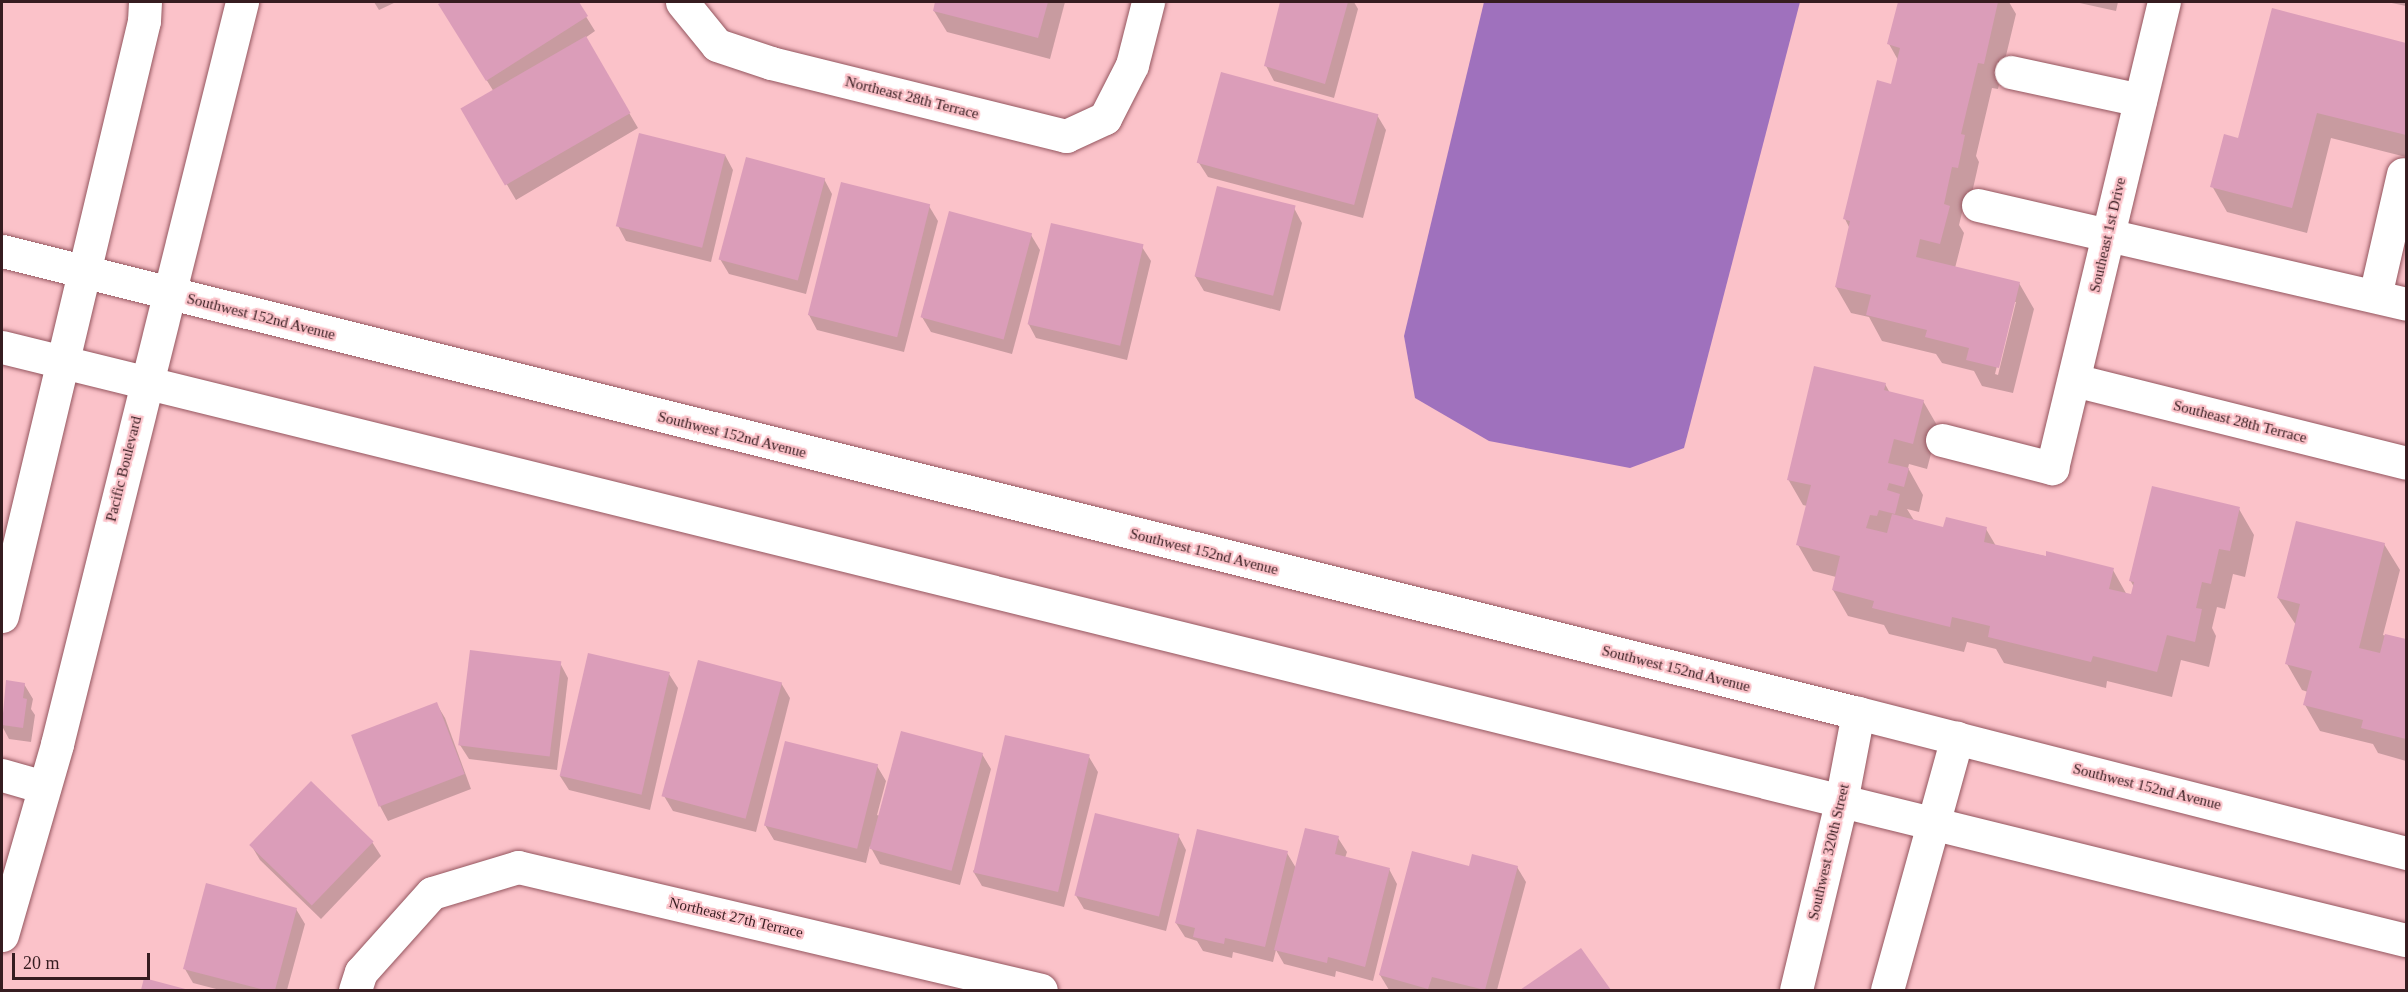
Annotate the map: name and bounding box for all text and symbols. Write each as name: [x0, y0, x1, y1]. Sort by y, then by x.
street label: Northeast 28th Terrace: [843, 73, 981, 123]
street label: Southeast 1st Drive: [2086, 176, 2130, 294]
street label: Southwest 152nd Avenue: [185, 290, 337, 344]
street label: Southeast 28th Terrace: [2171, 397, 2309, 447]
street label: Southwest 152nd Avenue: [656, 408, 808, 462]
street label: Pacific Boulevard: [102, 414, 146, 524]
street label: Southwest 152nd Avenue: [1128, 525, 1280, 579]
street label: Southwest 152nd Avenue: [1600, 642, 1752, 696]
street label: Southwest 152nd Avenue: [2071, 760, 2223, 814]
street label: Southwest 320th Street: [1805, 782, 1853, 922]
street label: Northeast 27th Terrace: [667, 894, 805, 942]
scale bar: [15, 941, 153, 979]
text: 20 m: [23, 953, 60, 973]

